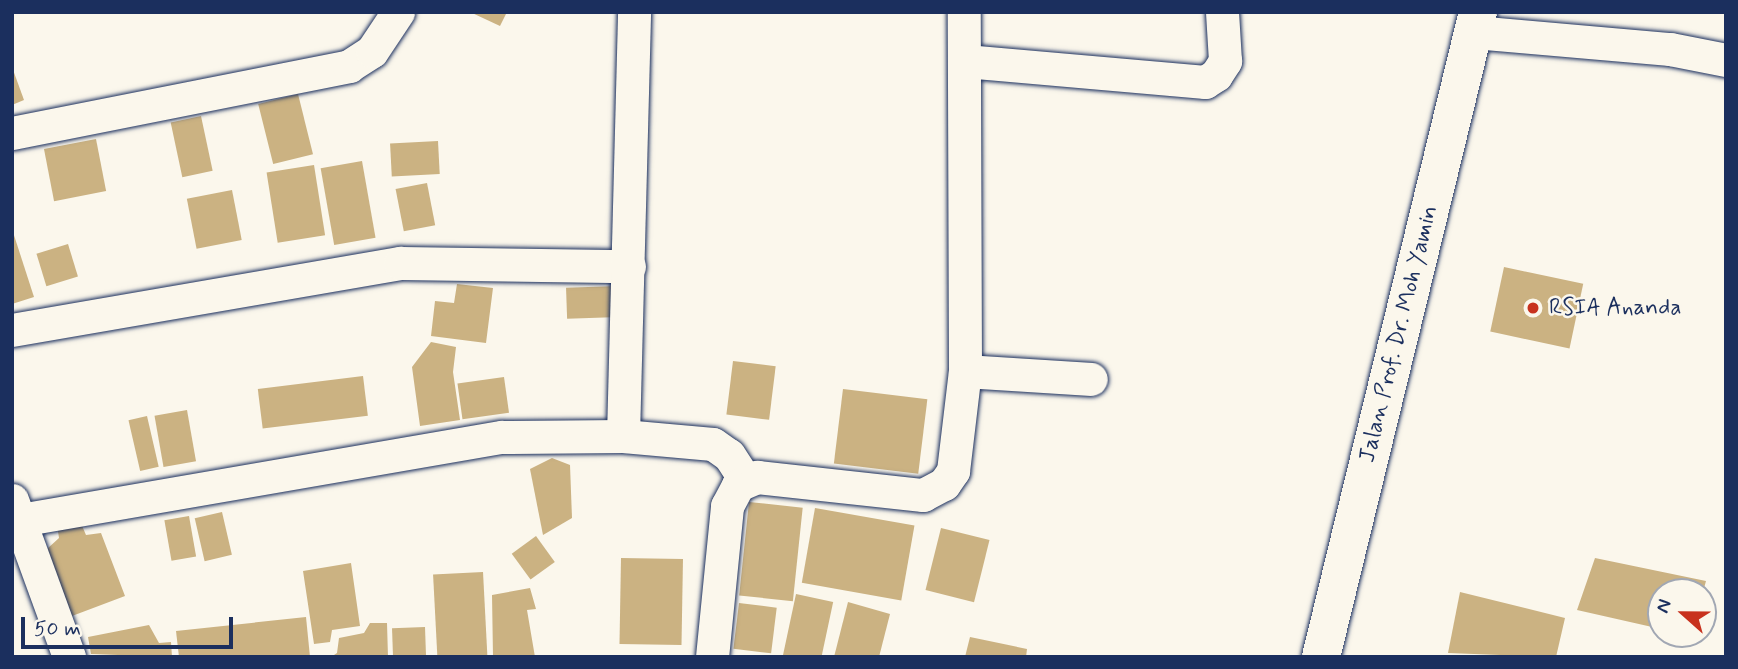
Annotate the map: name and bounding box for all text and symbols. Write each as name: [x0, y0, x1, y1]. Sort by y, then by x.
street label: Jalan Prof. Dr. Moh Yamin: [1352, 197, 1446, 471]
place label: RSIA Ananda: [1549, 294, 1683, 322]
marker: RSIA Ananda: [1523, 298, 1543, 318]
north arrow: [1647, 578, 1717, 648]
text: N: [1650, 596, 1678, 616]
scale bar: [24, 602, 236, 646]
text: 50 m: [34, 615, 81, 643]

